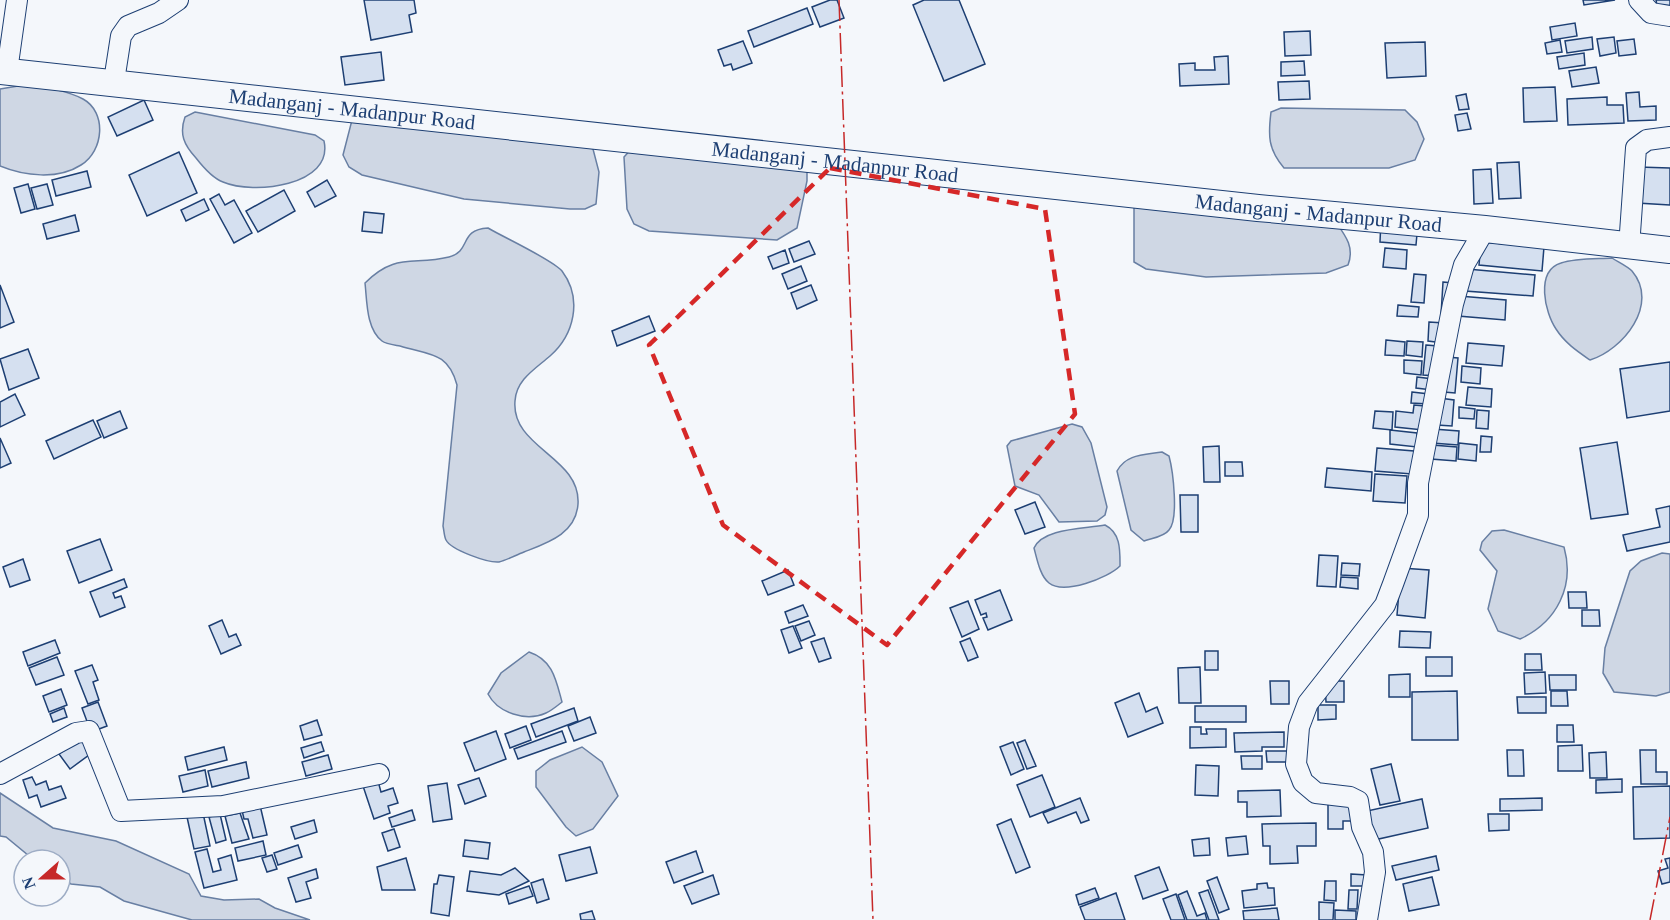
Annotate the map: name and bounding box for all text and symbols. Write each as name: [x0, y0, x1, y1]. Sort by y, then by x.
street label: Madanganj - Madanpur Road: [227, 84, 477, 135]
street label: Madanganj - Madanpur Road: [711, 137, 960, 187]
street label: Madanganj - Madanpur Road: [1194, 189, 1443, 237]
north arrow: [12, 848, 72, 908]
text: N: [18, 874, 38, 892]

